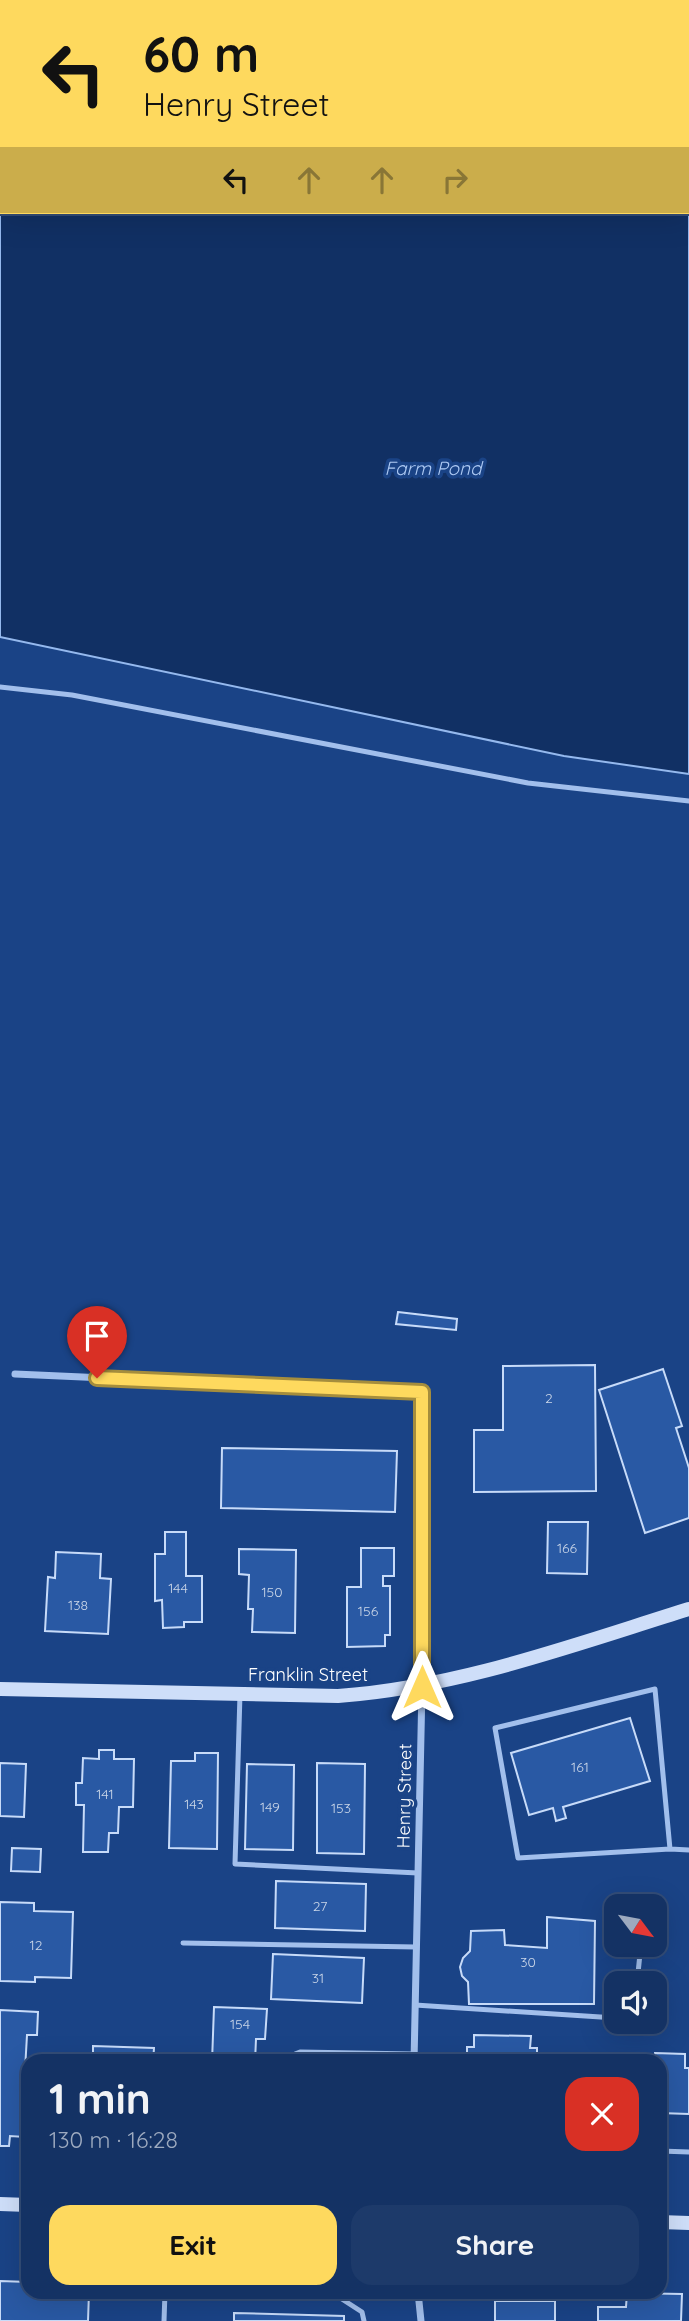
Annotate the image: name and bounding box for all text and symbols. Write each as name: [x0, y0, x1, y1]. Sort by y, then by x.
text: 60 m: [143, 23, 259, 84]
icon: left: [28, 28, 119, 119]
text: Henry Street: [143, 84, 329, 124]
icon: left: [217, 161, 255, 199]
icon: ahead: [290, 161, 328, 199]
icon: ahead: [363, 161, 401, 199]
icon: right: [436, 161, 474, 199]
water label: Farm Pond: [385, 456, 484, 480]
pin: [67, 1306, 127, 1378]
icon: arrive: [78, 1317, 116, 1355]
house number: 2: [545, 1389, 553, 1407]
house number: 166: [557, 1539, 578, 1557]
house number: 144: [168, 1579, 188, 1597]
house number: 150: [261, 1583, 283, 1601]
house number: 138: [68, 1596, 88, 1614]
house number: 156: [358, 1602, 379, 1620]
position arrow: [385, 1650, 459, 1724]
street label: Franklin Street: [248, 1663, 368, 1686]
street label: Henry Street: [392, 1743, 416, 1849]
house number: 161: [571, 1758, 589, 1776]
house number: 141: [96, 1785, 114, 1803]
house number: 143: [184, 1795, 204, 1813]
house number: 149: [260, 1798, 280, 1816]
house number: 153: [331, 1799, 351, 1817]
north arrow: [604, 1894, 667, 1956]
map controls: [604, 1894, 667, 2034]
house number: 27: [313, 1897, 327, 1915]
house number: 12: [30, 1936, 43, 1954]
house number: 30: [520, 1953, 536, 1971]
house number: 31: [312, 1969, 324, 1987]
button: sound: [604, 1971, 667, 2034]
house number: 154: [230, 2015, 250, 2033]
text: 1 min: [49, 2072, 151, 2125]
button: close: [565, 2077, 639, 2151]
text: 130 m · 16:28: [49, 2125, 178, 2154]
button: Exit: [49, 2205, 337, 2285]
button: Share: [351, 2205, 639, 2285]

